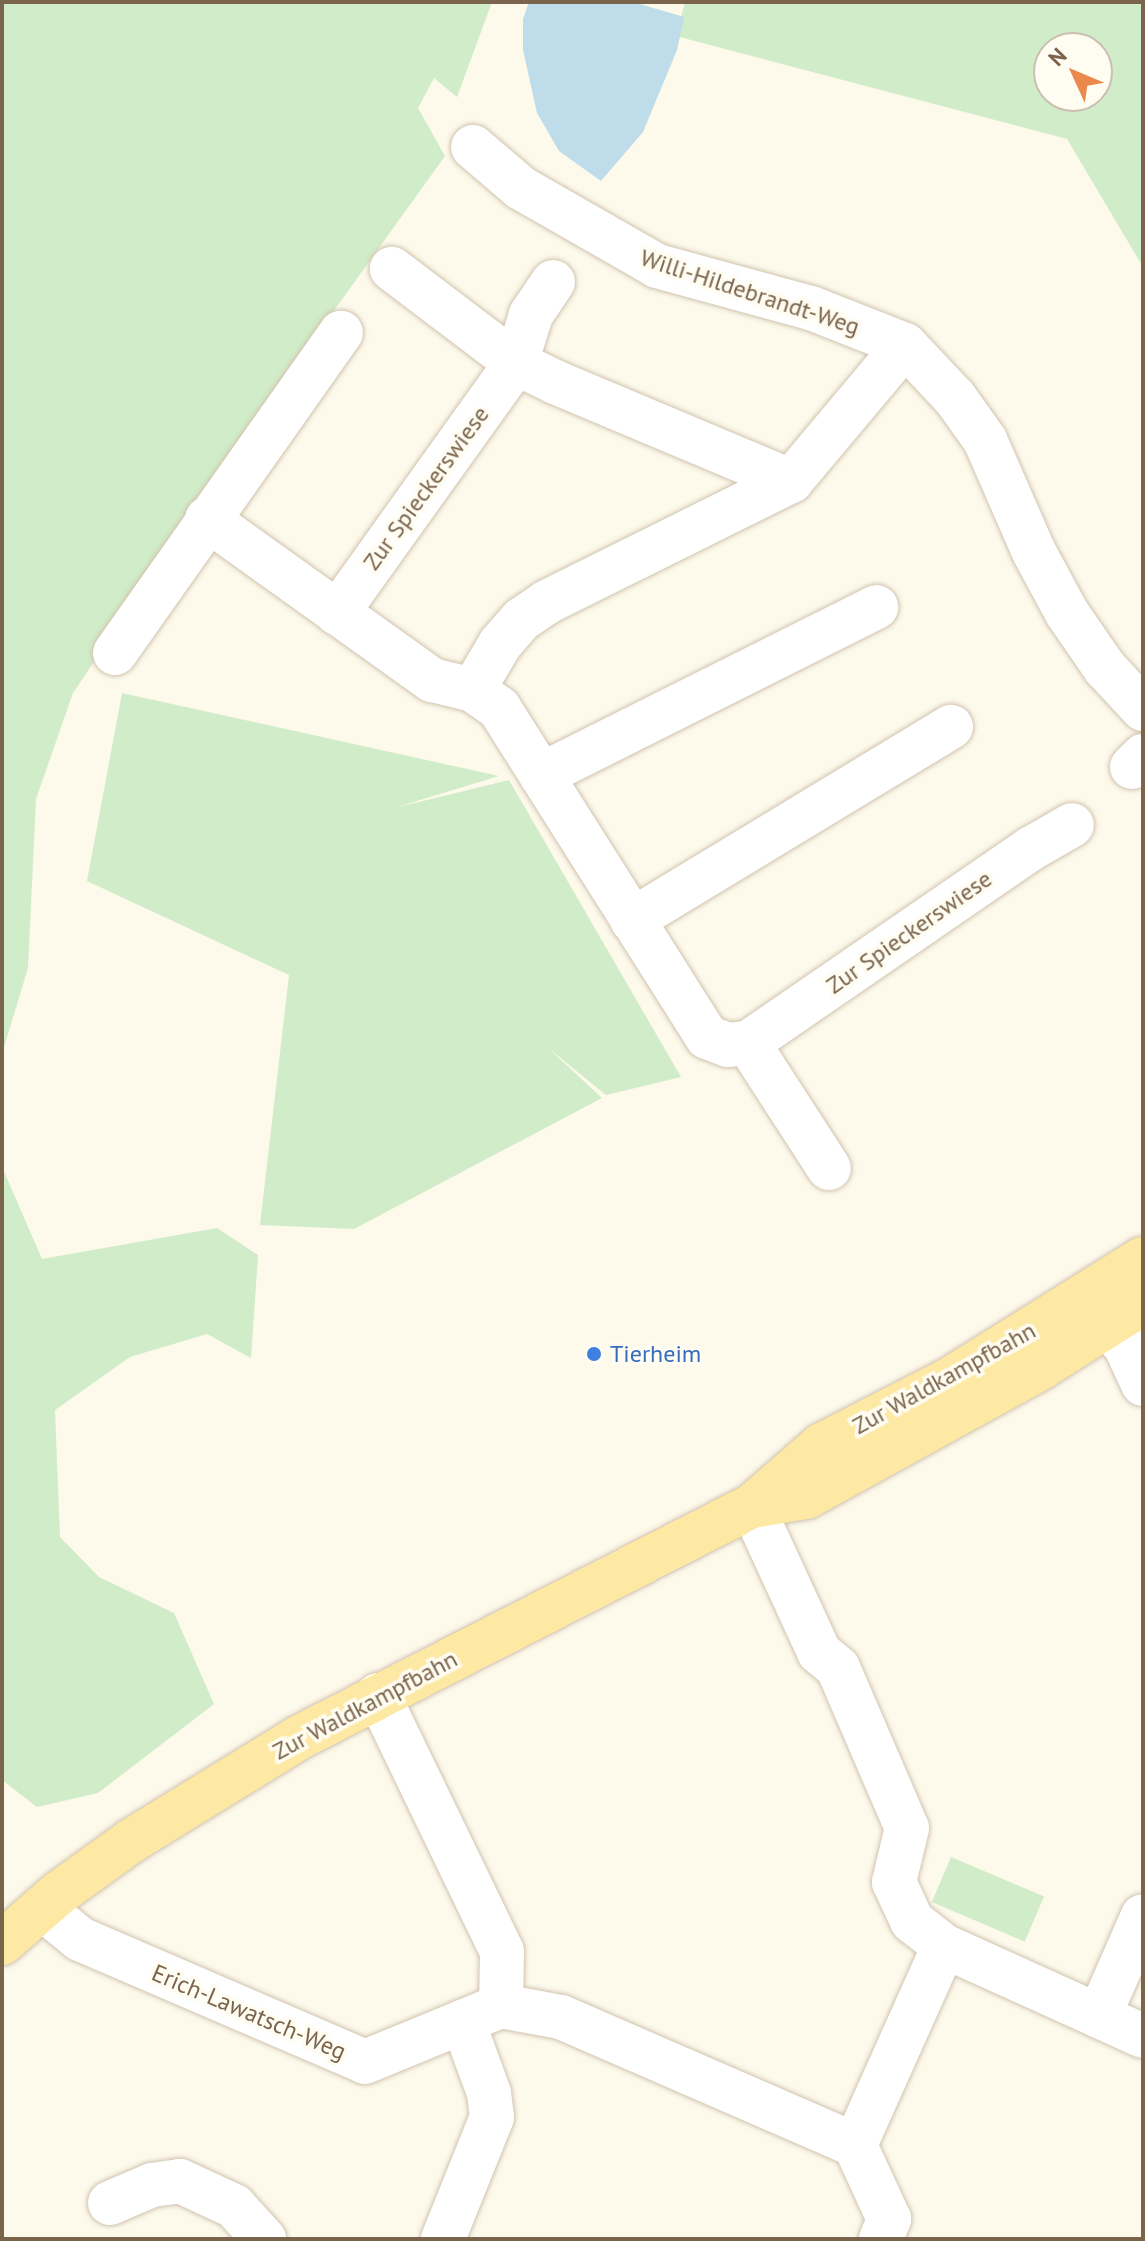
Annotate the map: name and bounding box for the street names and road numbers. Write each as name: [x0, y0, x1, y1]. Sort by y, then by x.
street label: Willi-Hildebrandt-Weg: [637, 243, 863, 341]
street label: Zur Spieckerswiese: [357, 401, 495, 575]
street label: Zur Spieckerswiese: [821, 864, 997, 1000]
street label: Zur Waldkampfbahn: [847, 1316, 1041, 1440]
street label: Zur Waldkampfbahn: [268, 1644, 462, 1766]
street label: Erich-Lawatsch-Weg: [148, 1958, 350, 2066]

